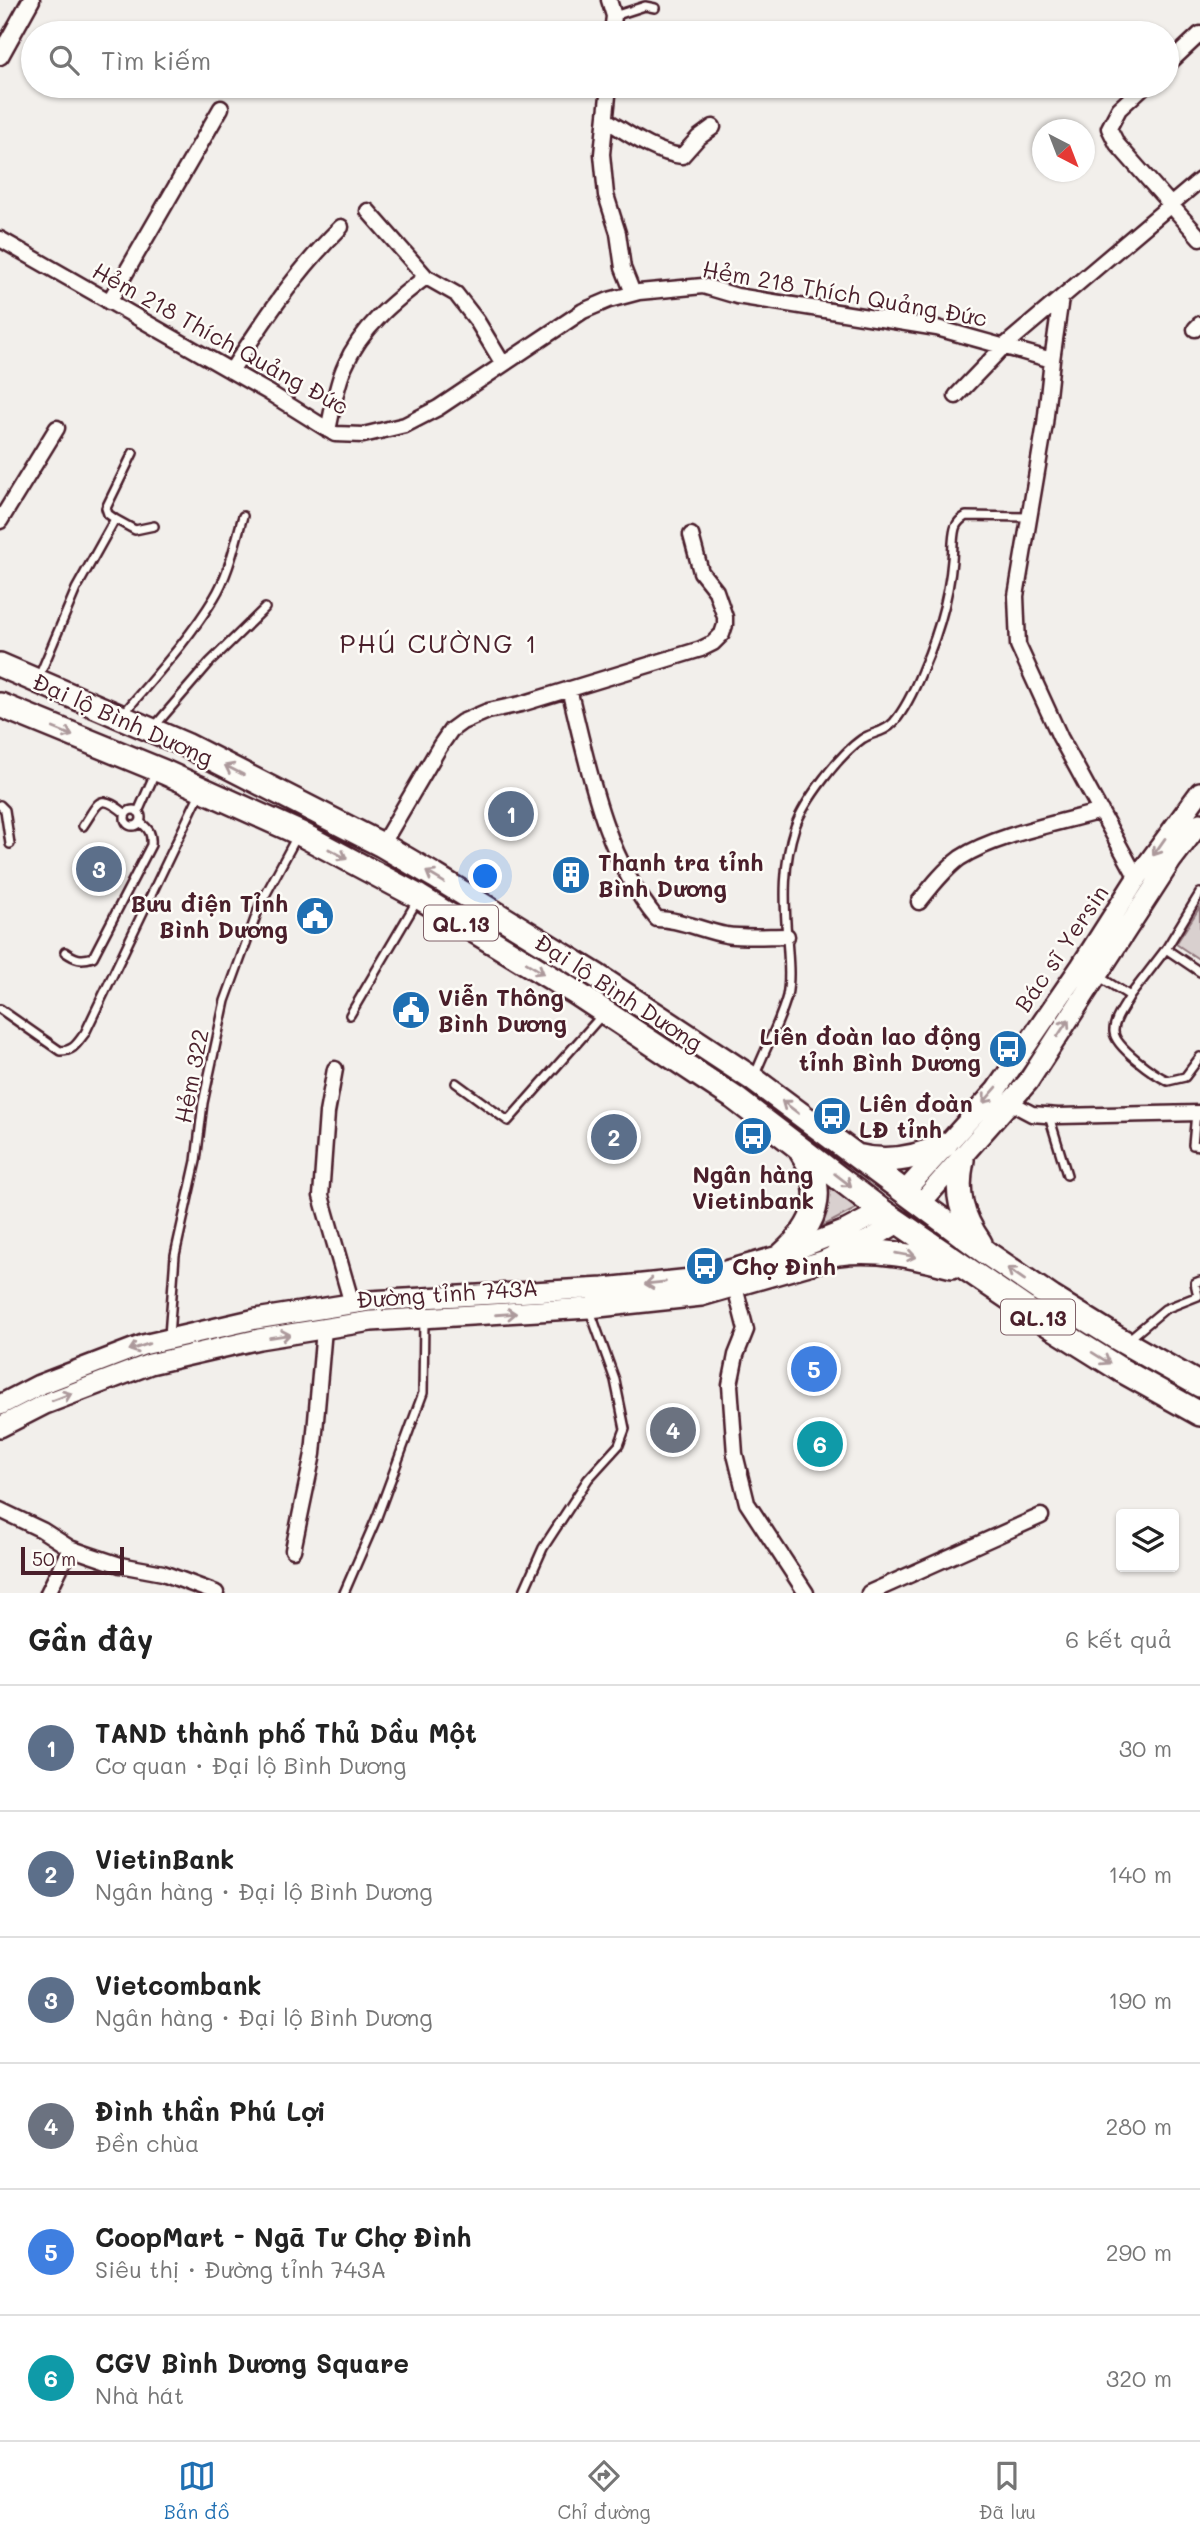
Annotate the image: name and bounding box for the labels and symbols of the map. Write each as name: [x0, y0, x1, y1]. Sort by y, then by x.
north arrow: [1032, 119, 1095, 182]
street label: Hẻm 218 Thích Quảng Đức: [700, 253, 990, 333]
street label: Hẻm 218 Thích Quảng Đức: [88, 255, 354, 421]
district label: PHÚ CƯỜNG 1: [339, 626, 539, 660]
street label: Đại lộ Bình Dương: [28, 666, 218, 772]
one-way arrow: [52, 726, 73, 739]
one-way arrow: [225, 762, 245, 776]
pin: 1: [488, 788, 534, 840]
one-way arrow: [1152, 836, 1166, 856]
pin: 3: [76, 843, 122, 895]
one-way arrow: [327, 847, 348, 861]
place label: Thanh tra tỉnh Bình Dương: [598, 847, 763, 903]
building icon: Thanh tra tỉnh Bình Dương: [550, 854, 592, 896]
your location: [468, 859, 502, 893]
one-way arrow: [426, 869, 446, 883]
street label: Bác sĩ Yersin: [1007, 879, 1115, 1017]
place label: Bưu điện Tỉnh Bình Dương: [131, 888, 288, 944]
public building icon: Bưu điện Tỉnh Bình Dương: [294, 895, 336, 937]
road number: QL.13: [424, 906, 498, 940]
street label: Đại lộ Bình Dương: [529, 926, 709, 1058]
one-way arrow: [524, 961, 544, 975]
place label: Viễn Thông Bình Dương: [438, 982, 567, 1038]
public building icon: Viễn Thông Bình Dương: [390, 989, 432, 1031]
one-way arrow: [1056, 1019, 1070, 1038]
place label: Liên đoàn lao động tỉnh Bình Dương: [759, 1021, 981, 1077]
street label: Hẻm 322: [167, 1026, 215, 1126]
bus stop icon: Liên đoàn lao động tỉnh Bình Dương: [987, 1028, 1029, 1070]
one-way arrow: [982, 1086, 998, 1104]
place label: Liên đoàn LĐ tỉnh: [859, 1088, 973, 1144]
bus stop icon: Liên đoàn LĐ tỉnh: [811, 1095, 853, 1137]
one-way arrow: [782, 1099, 800, 1114]
pin: 2: [591, 1111, 637, 1163]
bus stop icon: Ngân hàng Vietinbank: [732, 1115, 774, 1157]
place label: Ngân hàng Vietinbank: [692, 1159, 814, 1215]
one-way arrow: [833, 1172, 852, 1187]
bus stop icon: Chợ Đình: [684, 1245, 726, 1287]
one-way arrow: [894, 1248, 917, 1262]
place label: Chợ Đình: [732, 1251, 836, 1281]
one-way arrow: [1007, 1267, 1026, 1281]
street label: Đường tỉnh 743A: [355, 1272, 539, 1314]
one-way arrow: [644, 1276, 667, 1289]
road number: QL.13: [1001, 1300, 1075, 1334]
one-way arrow: [494, 1307, 517, 1320]
one-way arrow: [268, 1329, 291, 1342]
one-way arrow: [128, 1341, 150, 1354]
pin: 5: [791, 1343, 837, 1395]
one-way arrow: [1091, 1352, 1111, 1366]
one-way arrow: [50, 1390, 72, 1403]
pin: 4: [650, 1404, 696, 1456]
pin: 6: [797, 1418, 843, 1470]
scale bar: [21, 1544, 124, 1576]

